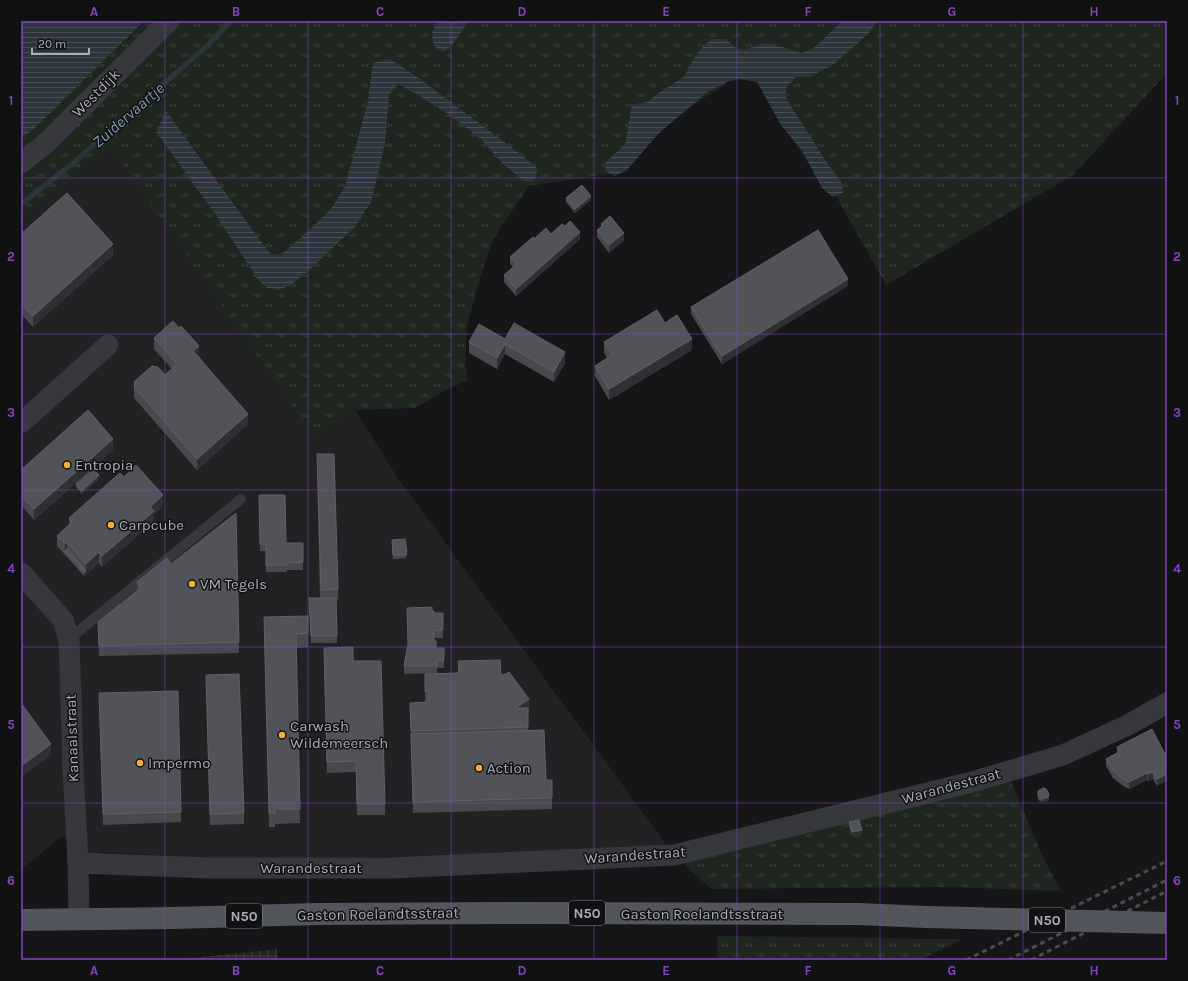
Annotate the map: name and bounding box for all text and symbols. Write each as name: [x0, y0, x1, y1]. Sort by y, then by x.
text: A: [90, 4, 98, 19]
text: B: [232, 4, 240, 19]
text: C: [376, 4, 384, 19]
text: D: [518, 4, 527, 19]
text: E: [662, 4, 670, 19]
text: F: [804, 4, 812, 19]
text: G: [948, 4, 956, 19]
text: H: [1089, 4, 1099, 19]
scale bar: [32, 30, 89, 56]
text: 20 m: [38, 37, 66, 51]
street label: Westdijk: [68, 65, 124, 121]
water label: Zuidervaartje: [88, 78, 168, 151]
text: 1: [9, 93, 13, 108]
text: 1: [1175, 93, 1179, 108]
text: 2: [7, 249, 15, 264]
text: 2: [1173, 249, 1181, 264]
text: 3: [7, 405, 15, 420]
text: 3: [1173, 405, 1181, 420]
place label: Entropia: [75, 456, 133, 474]
marker: Entropia: [62, 460, 72, 470]
place label: Carpcube: [119, 516, 184, 534]
marker: Carpcube: [106, 520, 116, 530]
text: 4: [7, 561, 15, 576]
text: 4: [1173, 561, 1181, 576]
place label: VM Tegels: [200, 575, 267, 593]
marker: VM Tegels: [187, 579, 197, 589]
street label: Kanaalstraat: [61, 693, 83, 782]
text: 5: [7, 717, 15, 732]
place label: Carwash Wildemeersch: [290, 717, 388, 752]
text: 5: [1173, 717, 1181, 732]
marker: Carwash Wildemeersch: [277, 730, 287, 740]
place label: Impermo: [148, 754, 210, 772]
marker: Impermo: [135, 758, 145, 768]
place label: Action: [487, 759, 531, 777]
marker: Action: [474, 763, 484, 773]
street label: Warandestraat: [900, 764, 1003, 808]
street label: Warandestraat: [584, 842, 687, 868]
street label: Warandestraat: [260, 859, 362, 877]
text: 6: [7, 873, 15, 888]
text: 6: [1173, 873, 1181, 888]
road number: N50: [569, 901, 605, 925]
road number: N50: [226, 904, 262, 928]
street label: Gaston Roelandtsstraat: [297, 904, 460, 924]
street label: Gaston Roelandtsstraat: [621, 905, 784, 923]
road number: N50: [1029, 908, 1065, 932]
text: A: [90, 963, 98, 978]
text: B: [232, 963, 240, 978]
text: C: [376, 963, 384, 978]
text: D: [518, 963, 527, 978]
text: E: [662, 963, 670, 978]
text: F: [804, 963, 812, 978]
text: G: [948, 963, 956, 978]
text: H: [1089, 963, 1099, 978]

